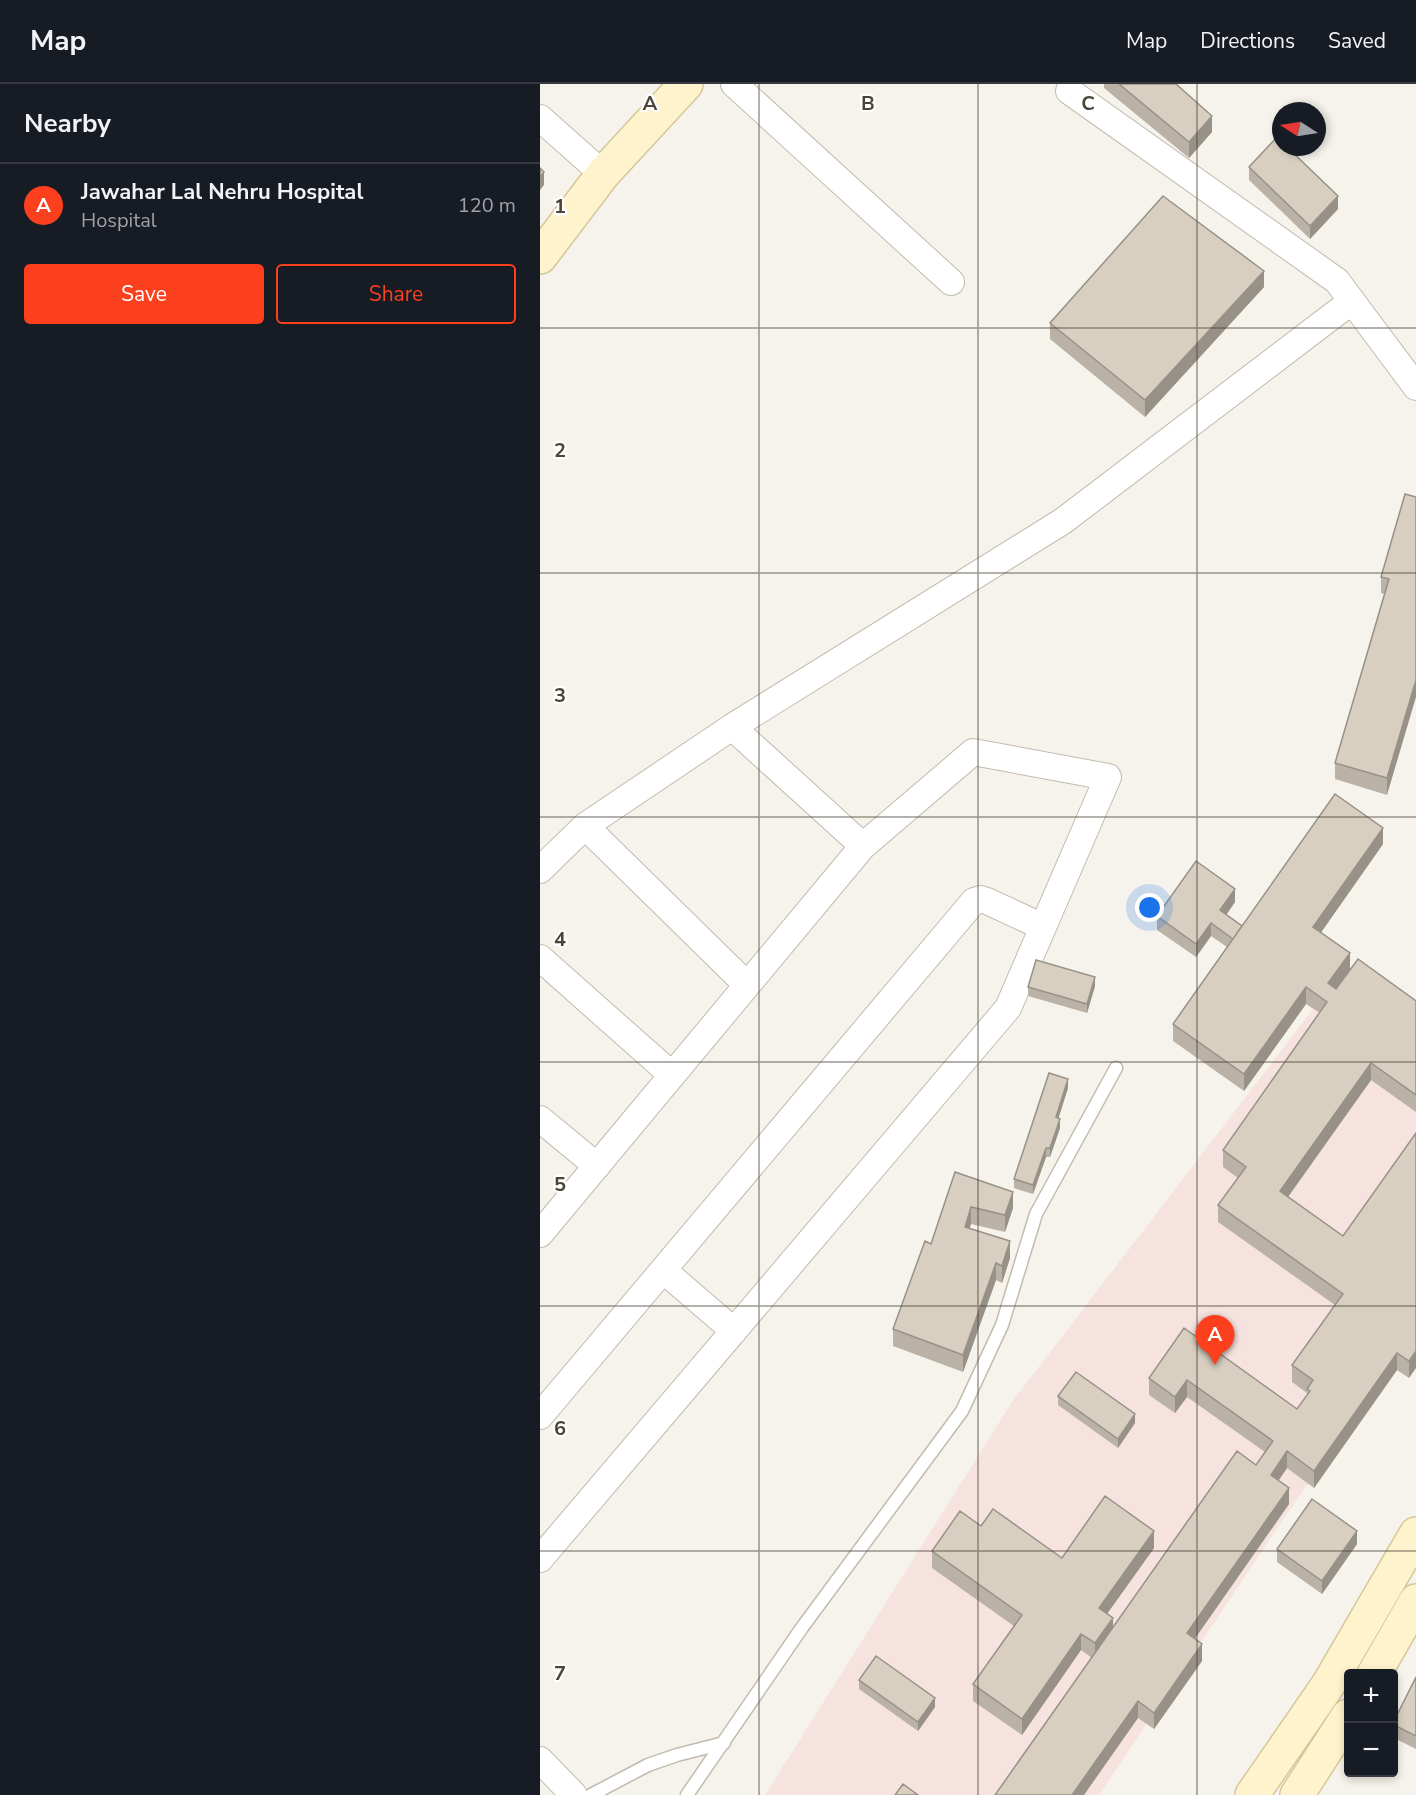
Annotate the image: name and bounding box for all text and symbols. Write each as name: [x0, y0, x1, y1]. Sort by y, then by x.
text: Map: [30, 22, 86, 60]
text: Map: [1126, 27, 1167, 55]
text: Directions: [1200, 27, 1295, 55]
text: Saved: [1328, 27, 1386, 55]
text: A: [643, 90, 658, 117]
text: B: [861, 90, 875, 117]
text: C: [1081, 90, 1095, 117]
north arrow: [1272, 102, 1326, 156]
text: Nearby: [24, 106, 111, 141]
text: Jawahar Lal Nehru Hospital: [81, 177, 363, 207]
text: A: [36, 192, 51, 219]
text: 120 m: [458, 192, 516, 219]
text: 1: [554, 193, 566, 220]
text: Hospital: [81, 207, 157, 234]
button: Save: [24, 264, 264, 324]
button: Share: [276, 264, 516, 324]
text: 2: [554, 437, 566, 464]
text: 3: [554, 682, 566, 709]
your location: [1135, 893, 1164, 922]
text: 4: [554, 926, 566, 953]
text: 5: [554, 1171, 566, 1198]
pin: A: [1196, 1316, 1234, 1365]
text: 6: [554, 1415, 566, 1442]
text: 7: [554, 1660, 566, 1687]
map controls: [1344, 1669, 1398, 1777]
button: +: [1344, 1669, 1398, 1723]
button: −: [1344, 1723, 1398, 1777]

